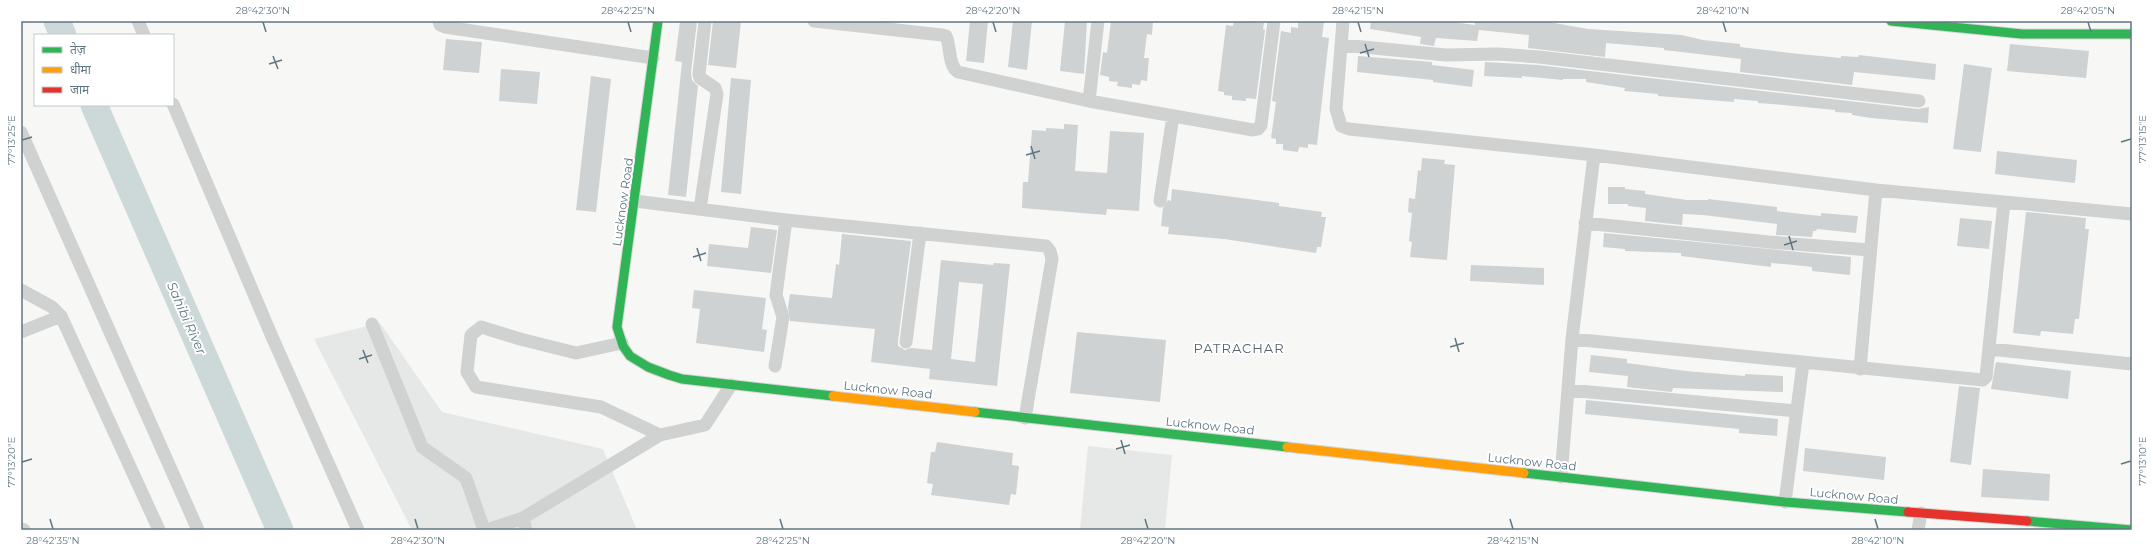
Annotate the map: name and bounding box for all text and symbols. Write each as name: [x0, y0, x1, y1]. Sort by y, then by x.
text: 28°42'30"N: [236, 4, 290, 17]
text: 28°42'25"N: [601, 4, 655, 17]
text: 28°42'20"N: [966, 4, 1020, 17]
text: 28°42'15"N: [1332, 4, 1384, 17]
text: 28°42'10"N: [1697, 4, 1749, 17]
text: 28°42'05"N: [2061, 4, 2115, 17]
legend: [34, 34, 174, 106]
text: तेज़: [70, 42, 87, 57]
text: धीमा: [70, 62, 92, 77]
text: जाम: [70, 82, 90, 97]
text: 77°13'25"E: [5, 115, 18, 165]
text: 77°13'15"E: [2136, 115, 2149, 163]
street label: Lucknow Road: [609, 157, 636, 247]
water label: Sahibi River: [164, 279, 210, 357]
district label: PATRACHAR: [1193, 340, 1285, 356]
street label: Lucknow Road: [843, 377, 933, 402]
street label: Lucknow Road: [1165, 413, 1255, 438]
text: 77°13'20"E: [5, 436, 18, 487]
text: 77°13'10"E: [2136, 436, 2149, 485]
street label: Lucknow Road: [1487, 449, 1577, 474]
street label: Lucknow Road: [1809, 484, 1899, 507]
text: 28°42'35"N: [26, 534, 80, 547]
text: 28°42'30"N: [391, 534, 445, 547]
text: 28°42'25"N: [756, 534, 810, 547]
text: 28°42'20"N: [1121, 534, 1175, 547]
text: 28°42'15"N: [1487, 534, 1539, 547]
text: 28°42'10"N: [1852, 534, 1904, 547]

